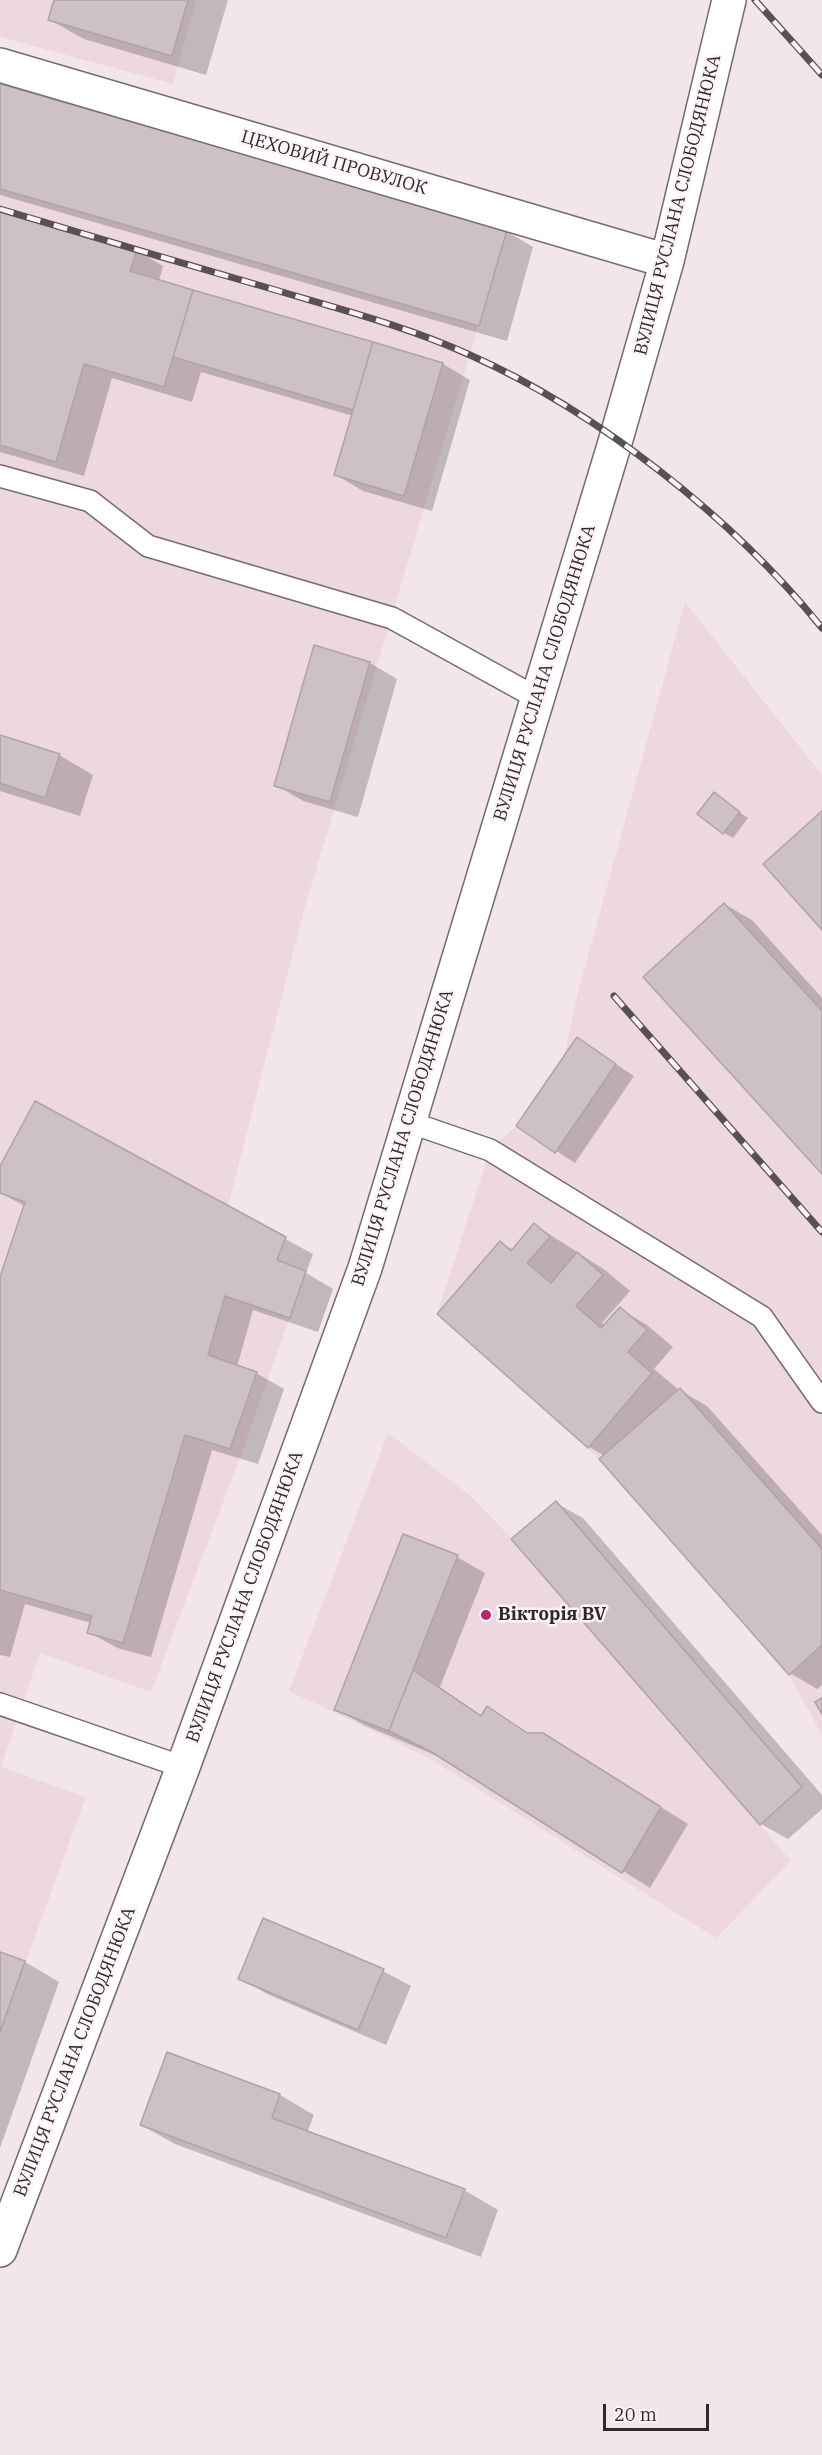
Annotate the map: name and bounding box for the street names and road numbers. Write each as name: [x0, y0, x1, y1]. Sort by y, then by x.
street label: ВУЛИЦЯ РУСЛАНА СЛОБОДЯНЮКА: [630, 52, 726, 358]
street label: ЦЕХОВИЙ ПРОВУЛОК: [238, 126, 430, 200]
street label: ВУЛИЦЯ РУСЛАНА СЛОБОДЯНЮКА: [490, 522, 600, 824]
street label: ВУЛИЦЯ РУСЛАНА СЛОБОДЯНЮКА: [348, 987, 458, 1289]
street label: ВУЛИЦЯ РУСЛАНА СЛОБОДЯНЮКА: [182, 1448, 308, 1746]
street label: ВУЛИЦЯ РУСЛАНА СЛОБОДЯНЮКА: [10, 1904, 140, 2200]

